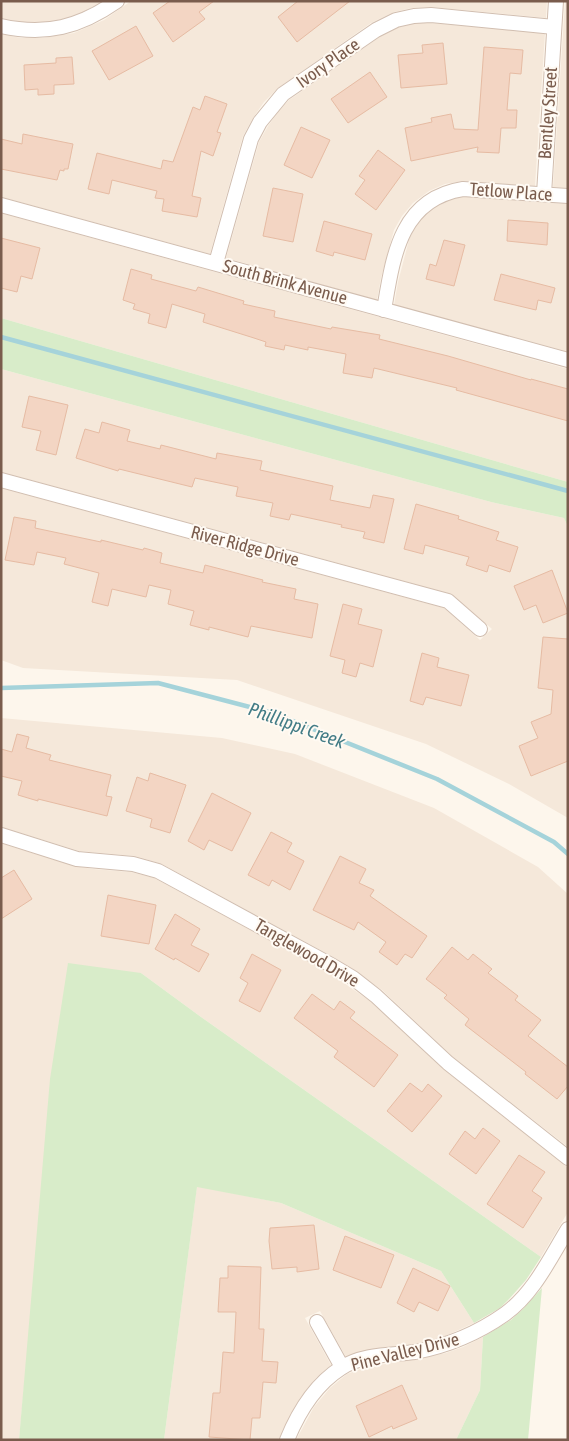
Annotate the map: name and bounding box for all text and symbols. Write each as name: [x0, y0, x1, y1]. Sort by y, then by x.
street label: Ivory Place: [292, 33, 363, 92]
street label: Bentley Street: [534, 66, 561, 160]
street label: Tetlow Place: [469, 178, 553, 205]
street label: South Brink Avenue: [221, 255, 350, 308]
street label: River Ridge Drive: [189, 521, 301, 570]
water label: Phillippi Creek: [246, 697, 349, 753]
street label: Tanglewood Drive: [251, 914, 363, 991]
street label: Pine Valley Drive: [349, 1328, 461, 1375]

